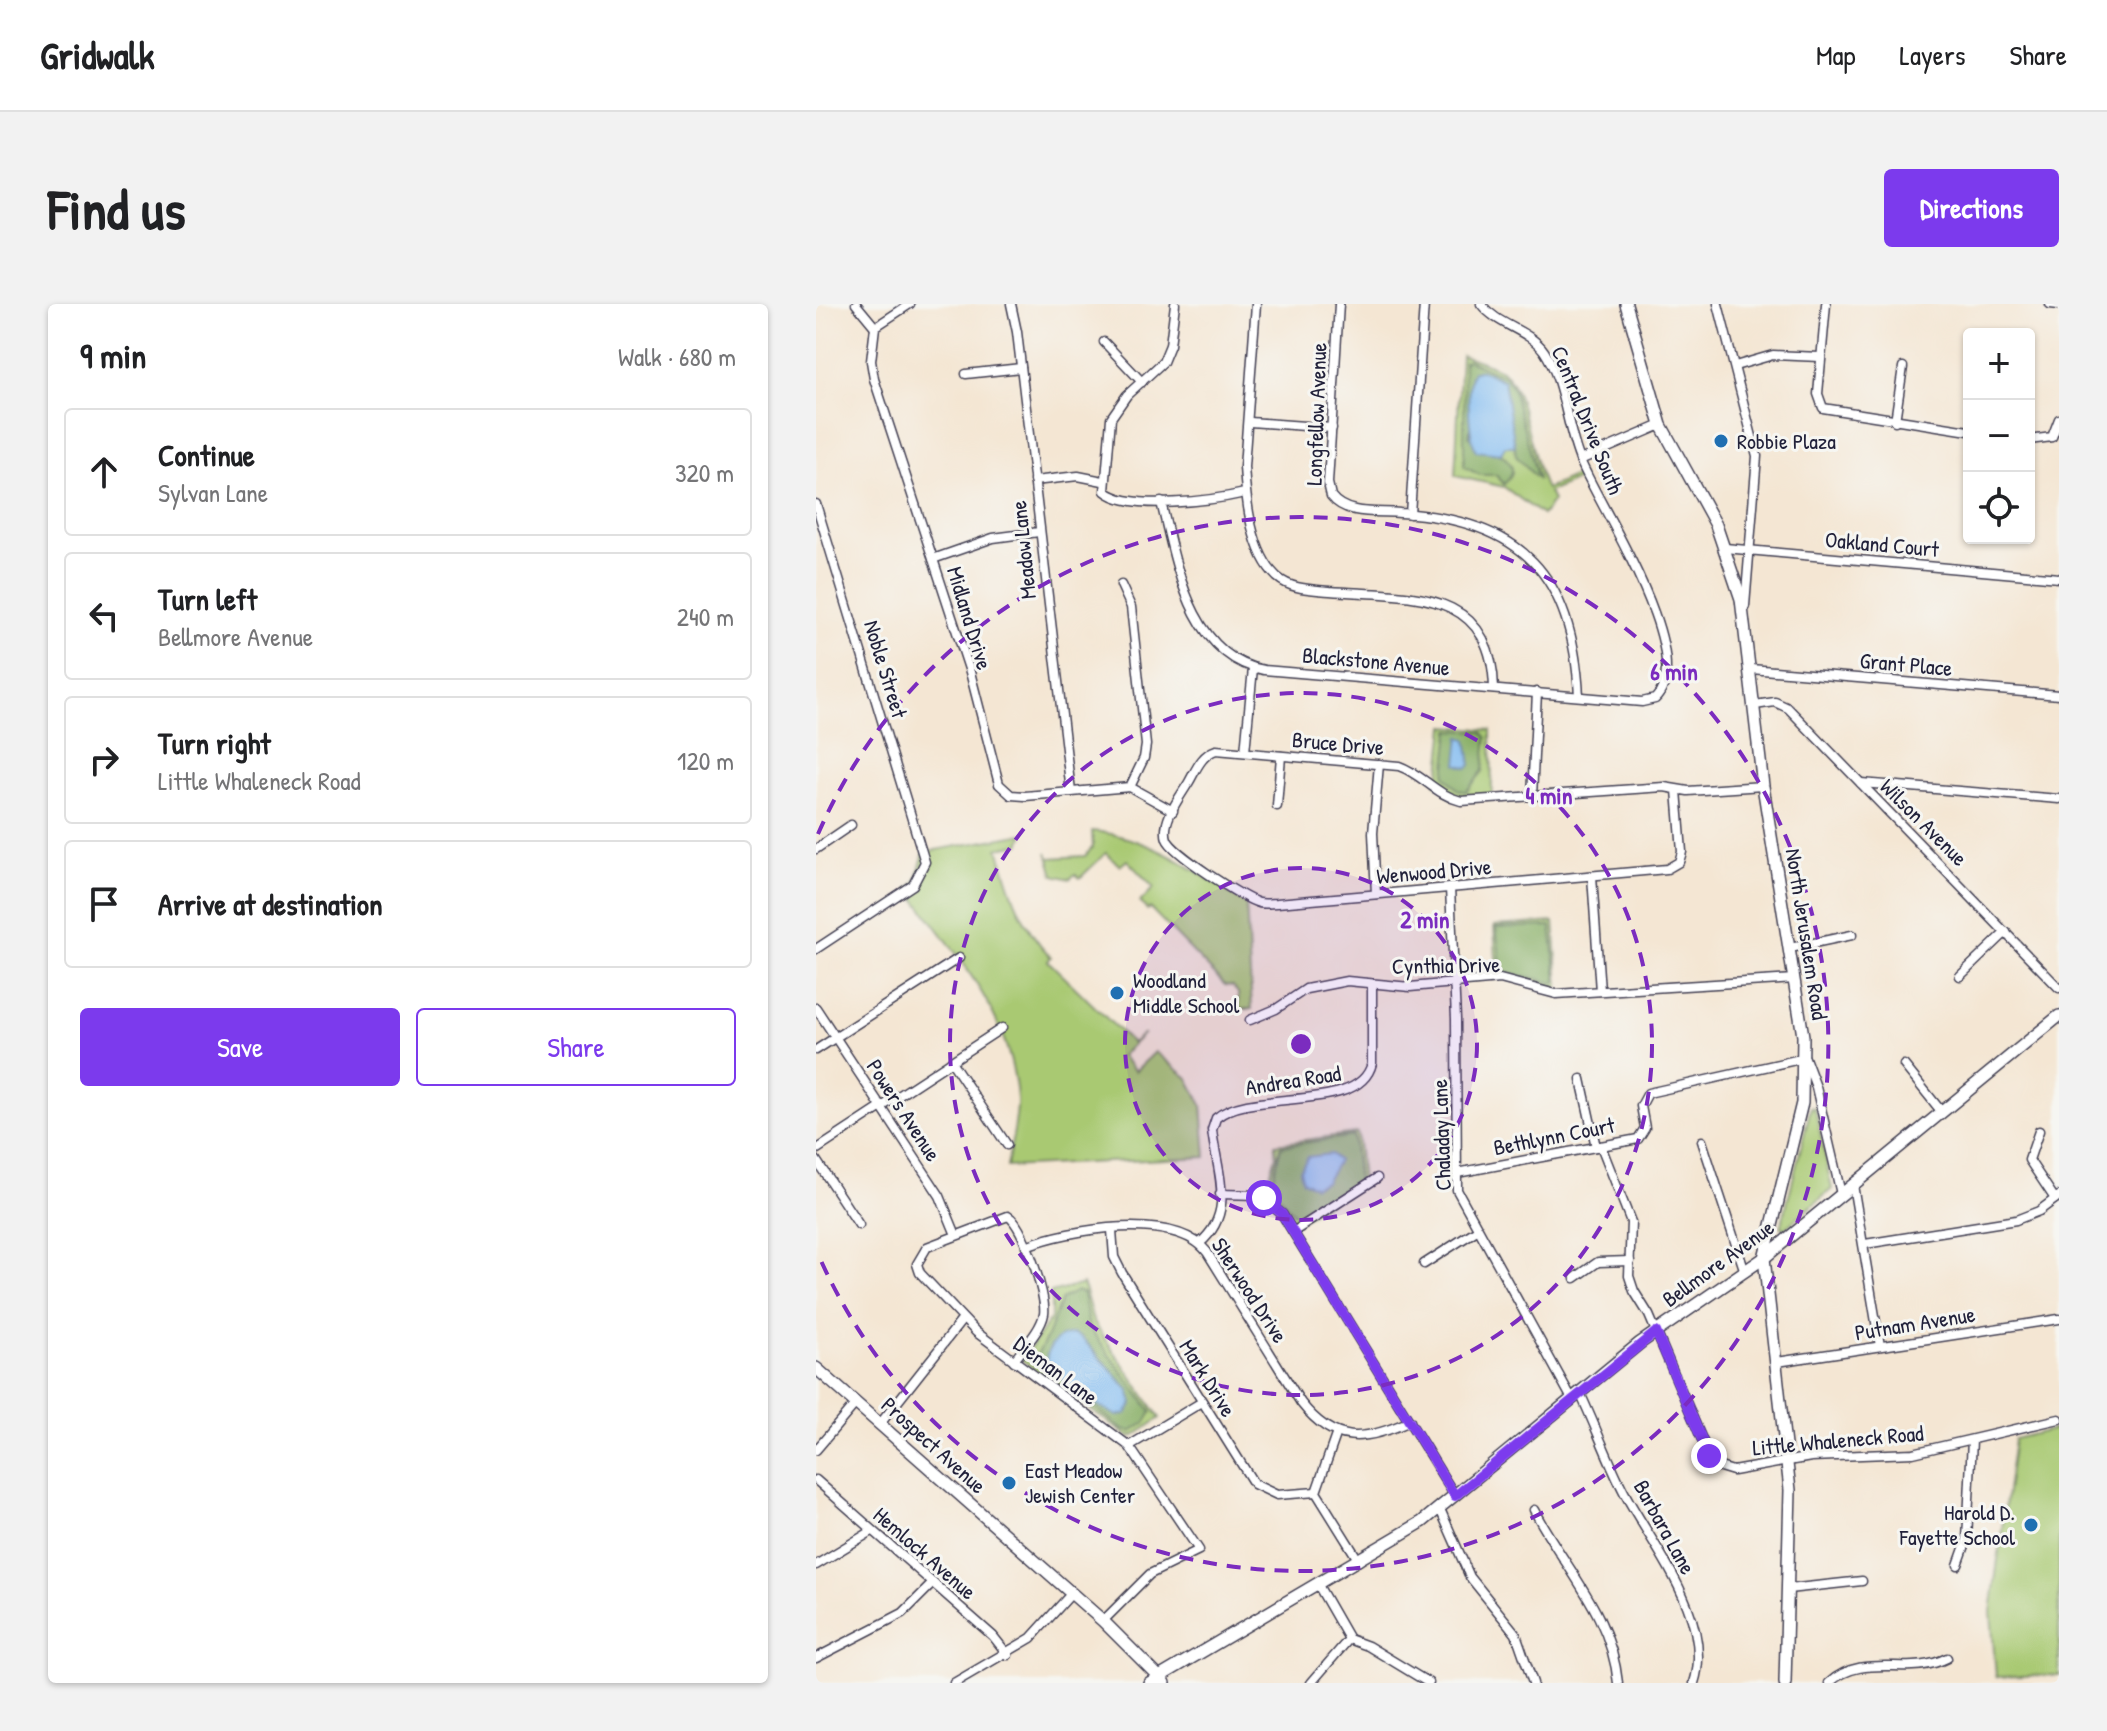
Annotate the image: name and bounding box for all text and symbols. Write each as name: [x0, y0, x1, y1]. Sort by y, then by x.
text: Gridwalk: [40, 29, 155, 81]
text: Map: [1816, 36, 1856, 74]
text: Layers: [1900, 36, 1965, 74]
text: Share: [2009, 36, 2067, 74]
button: Directions: [1884, 169, 2059, 247]
text: Find us: [48, 171, 186, 246]
map controls: [1963, 328, 2035, 544]
button: +: [1963, 328, 2035, 400]
text: 9 min: [80, 333, 146, 379]
text: Walk · 680 m: [618, 339, 736, 374]
street label: Central Drive South: [1545, 341, 1631, 499]
street label: Longfellow Avenue: [1299, 342, 1333, 486]
button: −: [1963, 400, 2035, 472]
place label: Robbie Plaza: [1737, 426, 1836, 456]
marker: Robbie Plaza: [1712, 432, 1730, 450]
text: Continue: [158, 435, 255, 475]
icon: ahead: [82, 450, 126, 494]
text: 320 m: [675, 455, 734, 490]
button: locate: [1963, 472, 2035, 544]
text: Sylvan Lane: [158, 475, 268, 510]
street label: Meadow Lane: [1003, 499, 1043, 601]
street label: Oakland Court: [1824, 524, 1940, 564]
street label: Midland Drive: [940, 563, 1000, 673]
text: Turn left: [158, 579, 257, 619]
icon: left: [82, 594, 126, 638]
text: 240 m: [677, 599, 734, 634]
street label: Noble Street: [857, 617, 915, 722]
text: Bellmore Avenue: [158, 619, 313, 654]
street label: Blackstone Avenue: [1301, 640, 1451, 682]
street label: Grant Place: [1859, 645, 1954, 683]
text: 6 min: [1650, 655, 1698, 687]
text: Turn right: [158, 723, 271, 763]
street label: Bruce Drive: [1291, 724, 1385, 762]
icon: right: [82, 738, 126, 782]
text: 120 m: [677, 743, 734, 778]
text: Little Whaleneck Road: [158, 763, 361, 798]
street label: Wilson Avenue: [1874, 772, 1975, 873]
text: 4 min: [1525, 779, 1573, 811]
street label: North Jerusalem Road: [1779, 846, 1835, 1022]
street label: Wenwood Drive: [1375, 851, 1493, 891]
icon: arrive: [82, 882, 126, 926]
text: Arrive at destination: [158, 884, 383, 924]
text: 2 min: [1400, 903, 1450, 935]
street label: Cynthia Drive: [1392, 949, 1501, 981]
place label: Woodland Middle School: [1133, 965, 1239, 1020]
marker: Woodland Middle School: [1108, 984, 1126, 1002]
button: Save: [80, 1008, 400, 1086]
button: Share: [416, 1008, 736, 1086]
centre of rings: [1287, 1030, 1315, 1058]
street label: Powers Avenue: [860, 1053, 948, 1167]
street label: Andrea Road: [1243, 1058, 1343, 1102]
street label: Chaladay Lane: [1424, 1079, 1458, 1191]
street label: Bethlynn Court: [1491, 1109, 1617, 1162]
route start: [1246, 1180, 1282, 1216]
street label: Bellmore Avenue: [1656, 1212, 1780, 1314]
street label: Sherwood Drive: [1205, 1232, 1295, 1348]
street label: Putnam Avenue: [1853, 1299, 1977, 1347]
street label: Dieman Lane: [1008, 1328, 1104, 1412]
street label: Mark Drive: [1173, 1334, 1244, 1423]
street label: Prospect Avenue: [875, 1390, 993, 1500]
street label: Little Whaleneck Road: [1751, 1418, 1925, 1462]
route end: [1691, 1438, 1727, 1474]
place label: East Meadow Jewish Center: [1025, 1455, 1136, 1510]
marker: East Meadow Jewish Center: [1000, 1474, 1018, 1492]
street label: Barbara Lane: [1627, 1474, 1703, 1580]
place label: Harold D. Fayette School: [1899, 1497, 2015, 1552]
street label: Hemlock Avenue: [867, 1500, 983, 1606]
marker: Harold D. Fayette School: [2022, 1516, 2040, 1534]

